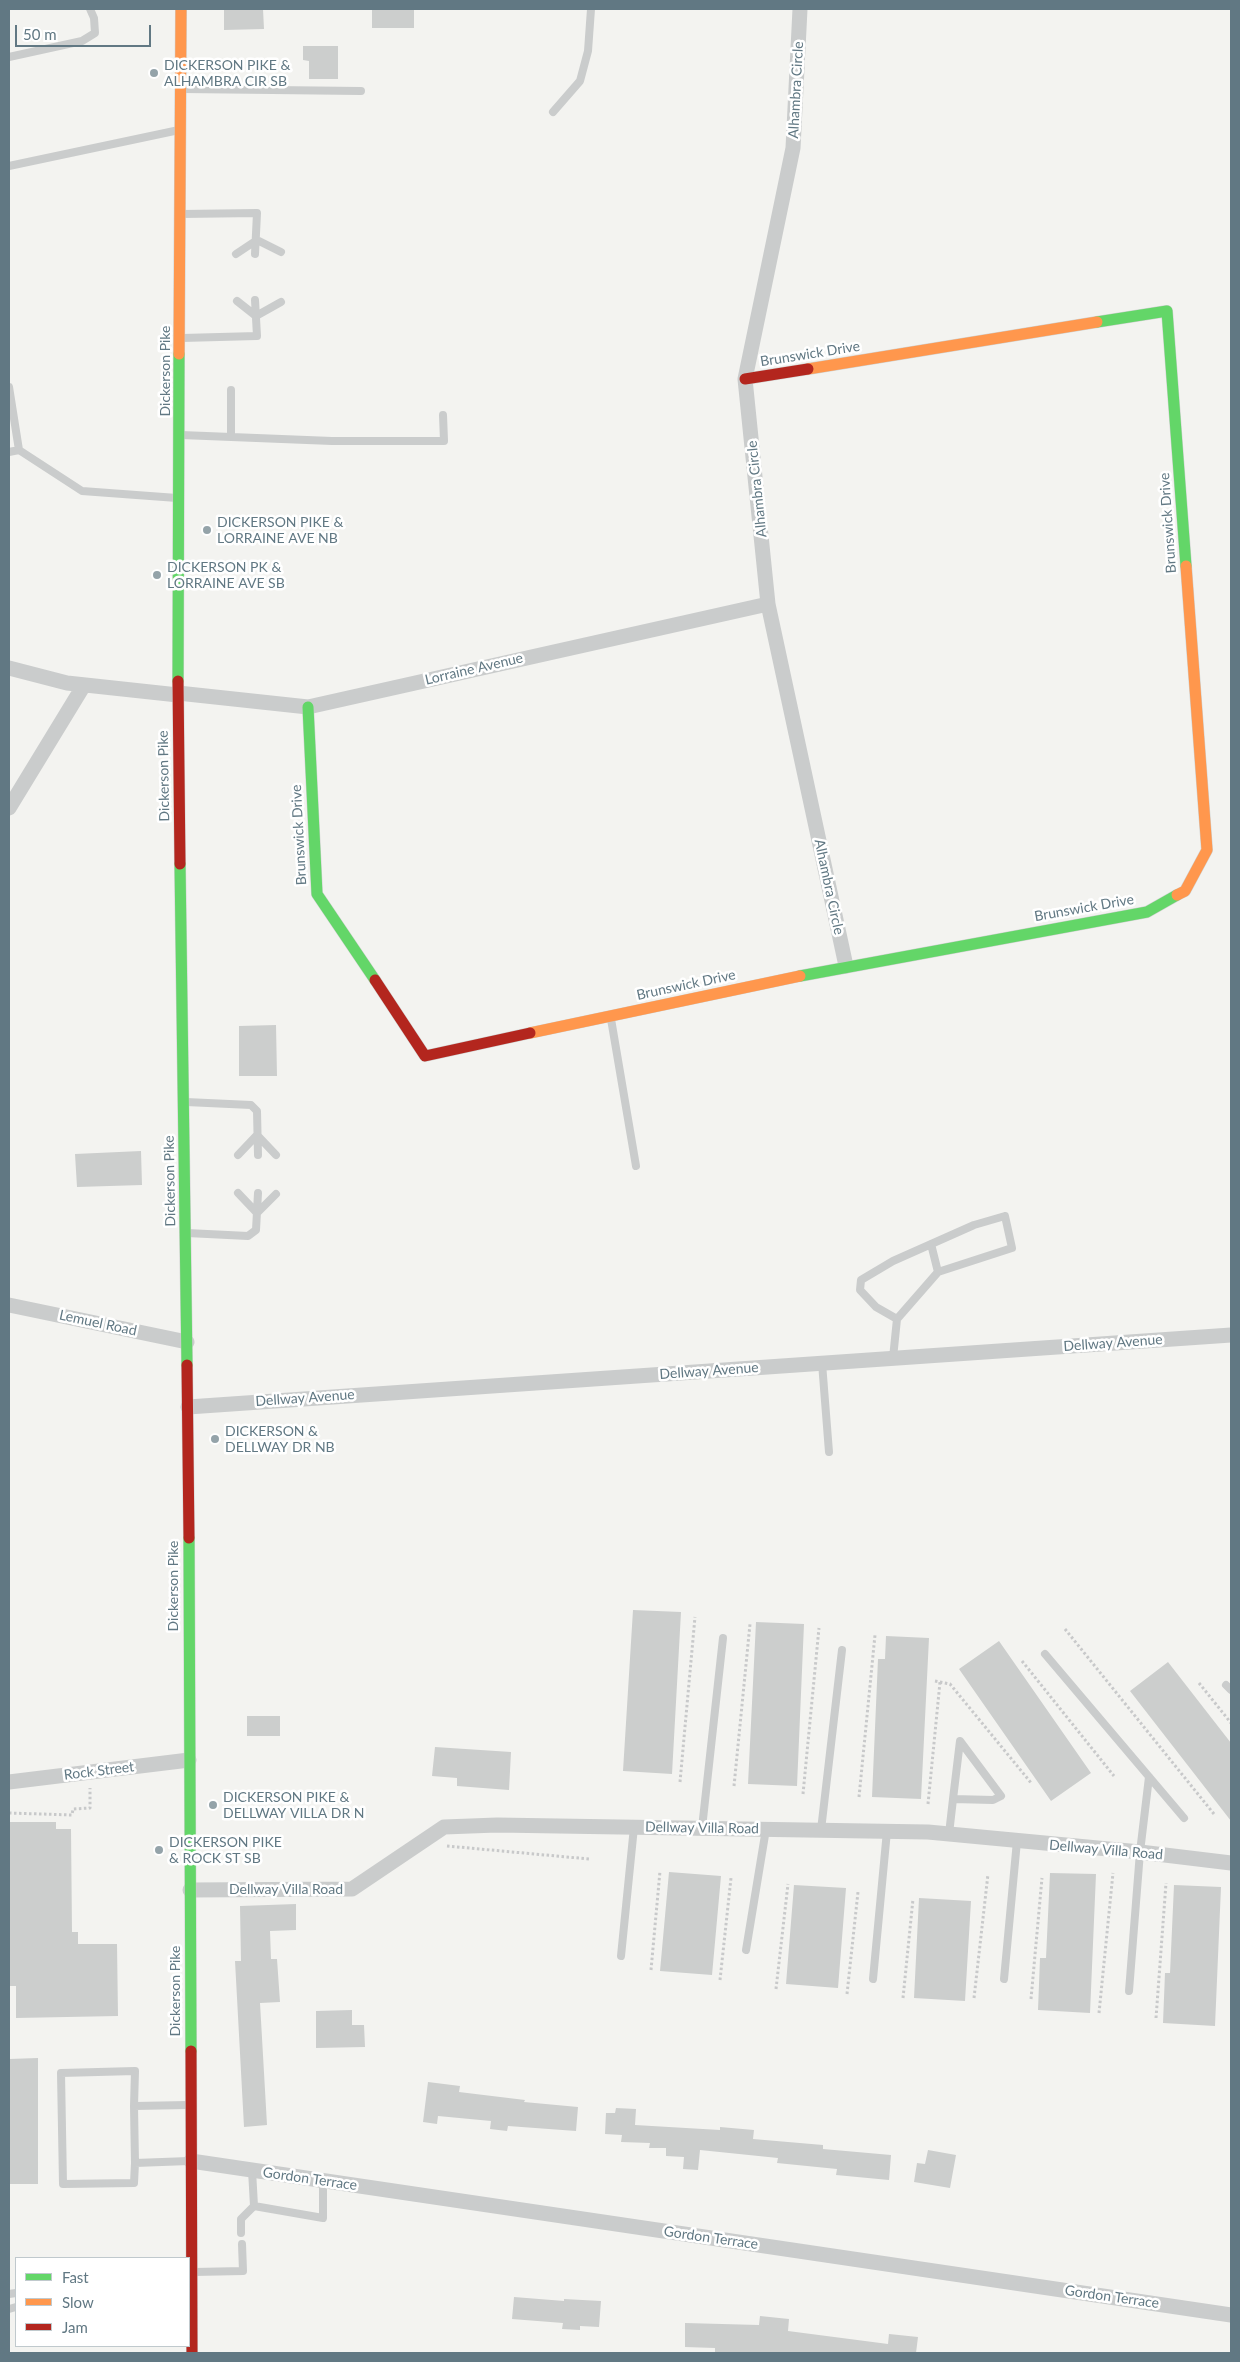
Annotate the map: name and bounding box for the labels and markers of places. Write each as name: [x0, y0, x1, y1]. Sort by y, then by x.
place label: DICKERSON PIKE & ALHAMBRA CIR SB: [164, 57, 290, 90]
marker: DICKERSON PIKE & ALHAMBRA CIR SB: [148, 67, 160, 79]
place label: DICKERSON PIKE & LORRAINE AVE NB: [217, 514, 343, 546]
marker: DICKERSON PIKE & LORRAINE AVE NB: [201, 524, 213, 536]
place label: DICKERSON PK & LORRAINE AVE SB: [167, 559, 285, 592]
marker: DICKERSON PK & LORRAINE AVE SB: [151, 569, 163, 581]
place label: DICKERSON & DELLWAY DR NB: [225, 1423, 335, 1455]
marker: DICKERSON & DELLWAY DR NB: [209, 1433, 221, 1445]
place label: DICKERSON PIKE & DELLWAY VILLA DR N: [223, 1789, 364, 1821]
marker: DICKERSON PIKE & DELLWAY VILLA DR N: [207, 1799, 219, 1811]
place label: DICKERSON PIKE & ROCK ST SB: [169, 1834, 282, 1866]
marker: DICKERSON PIKE & ROCK ST SB: [153, 1844, 165, 1856]

